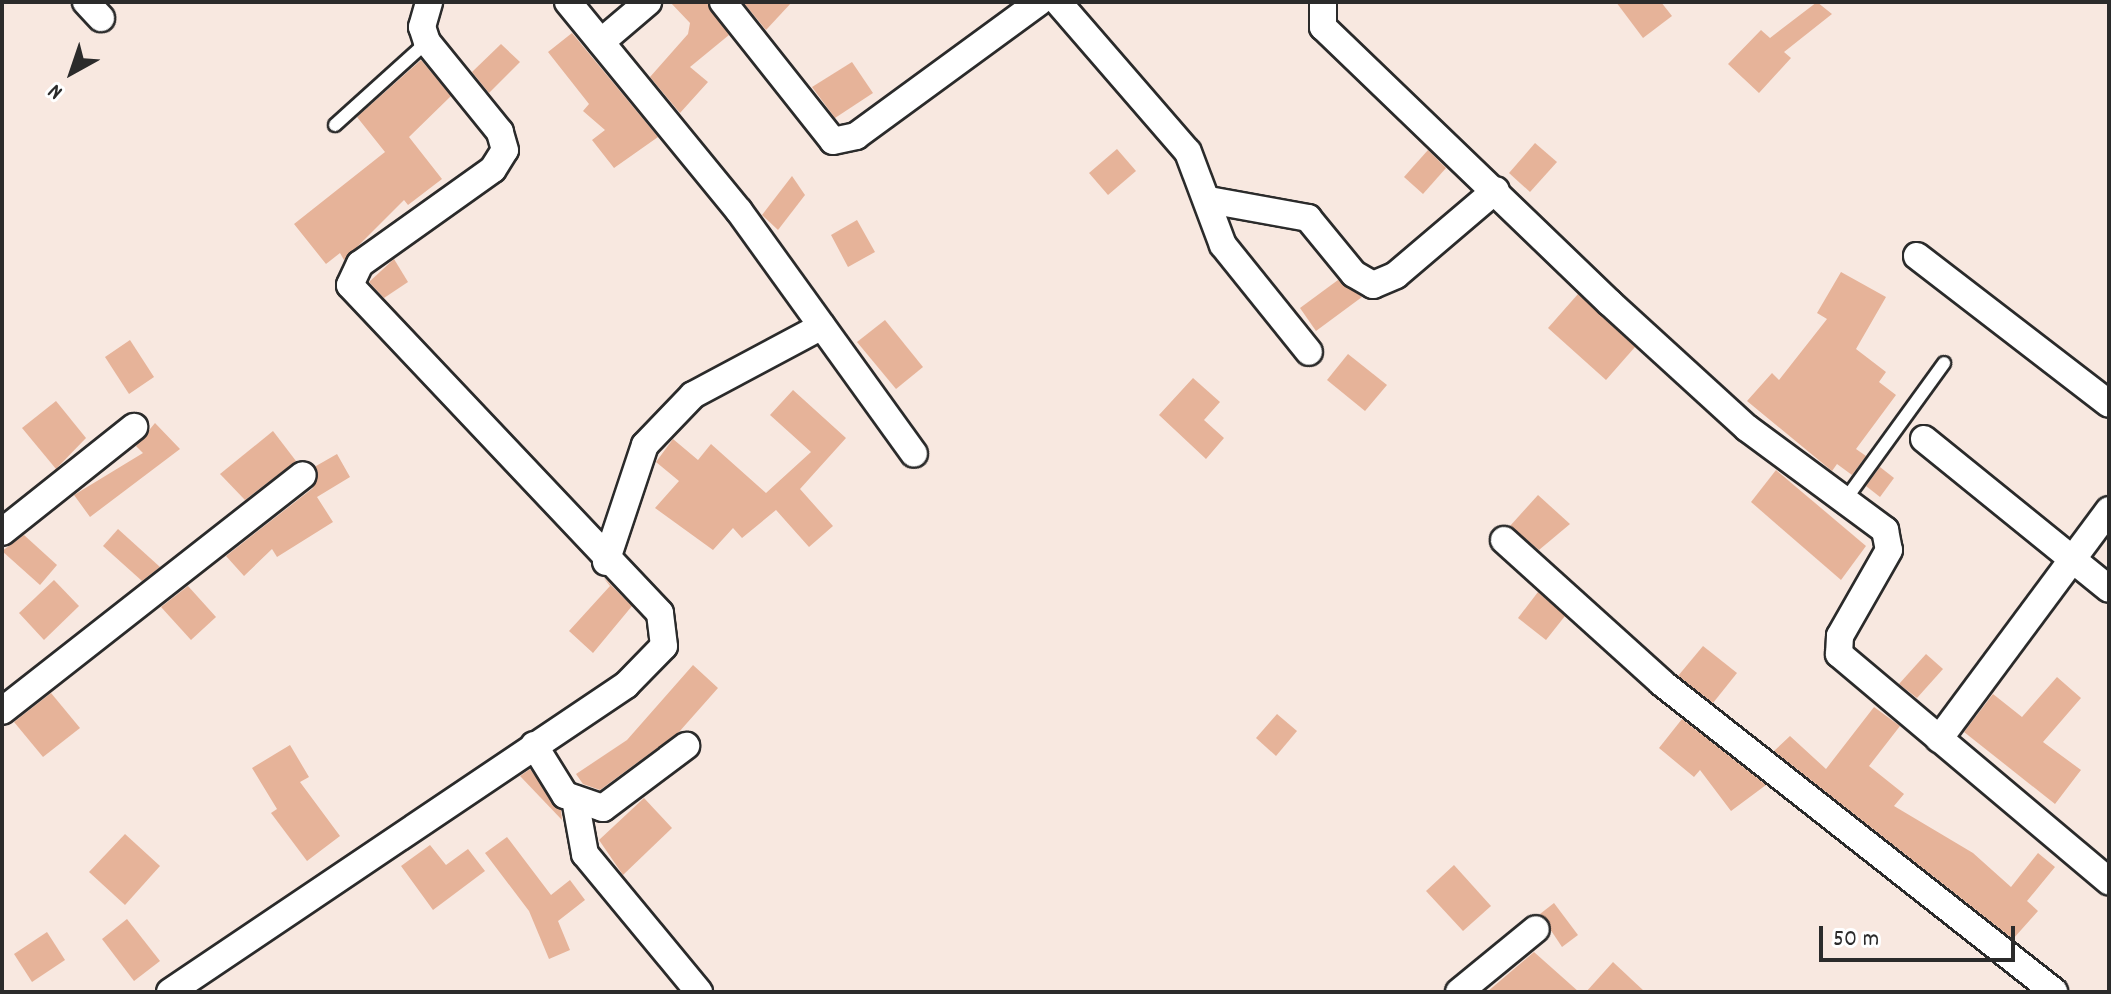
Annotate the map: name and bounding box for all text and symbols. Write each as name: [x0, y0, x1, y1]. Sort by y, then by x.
north arrow: [32, 32, 112, 112]
text: N: [42, 75, 70, 106]
scale bar: [1823, 910, 2019, 960]
text: 50 m: [1833, 923, 1879, 957]

